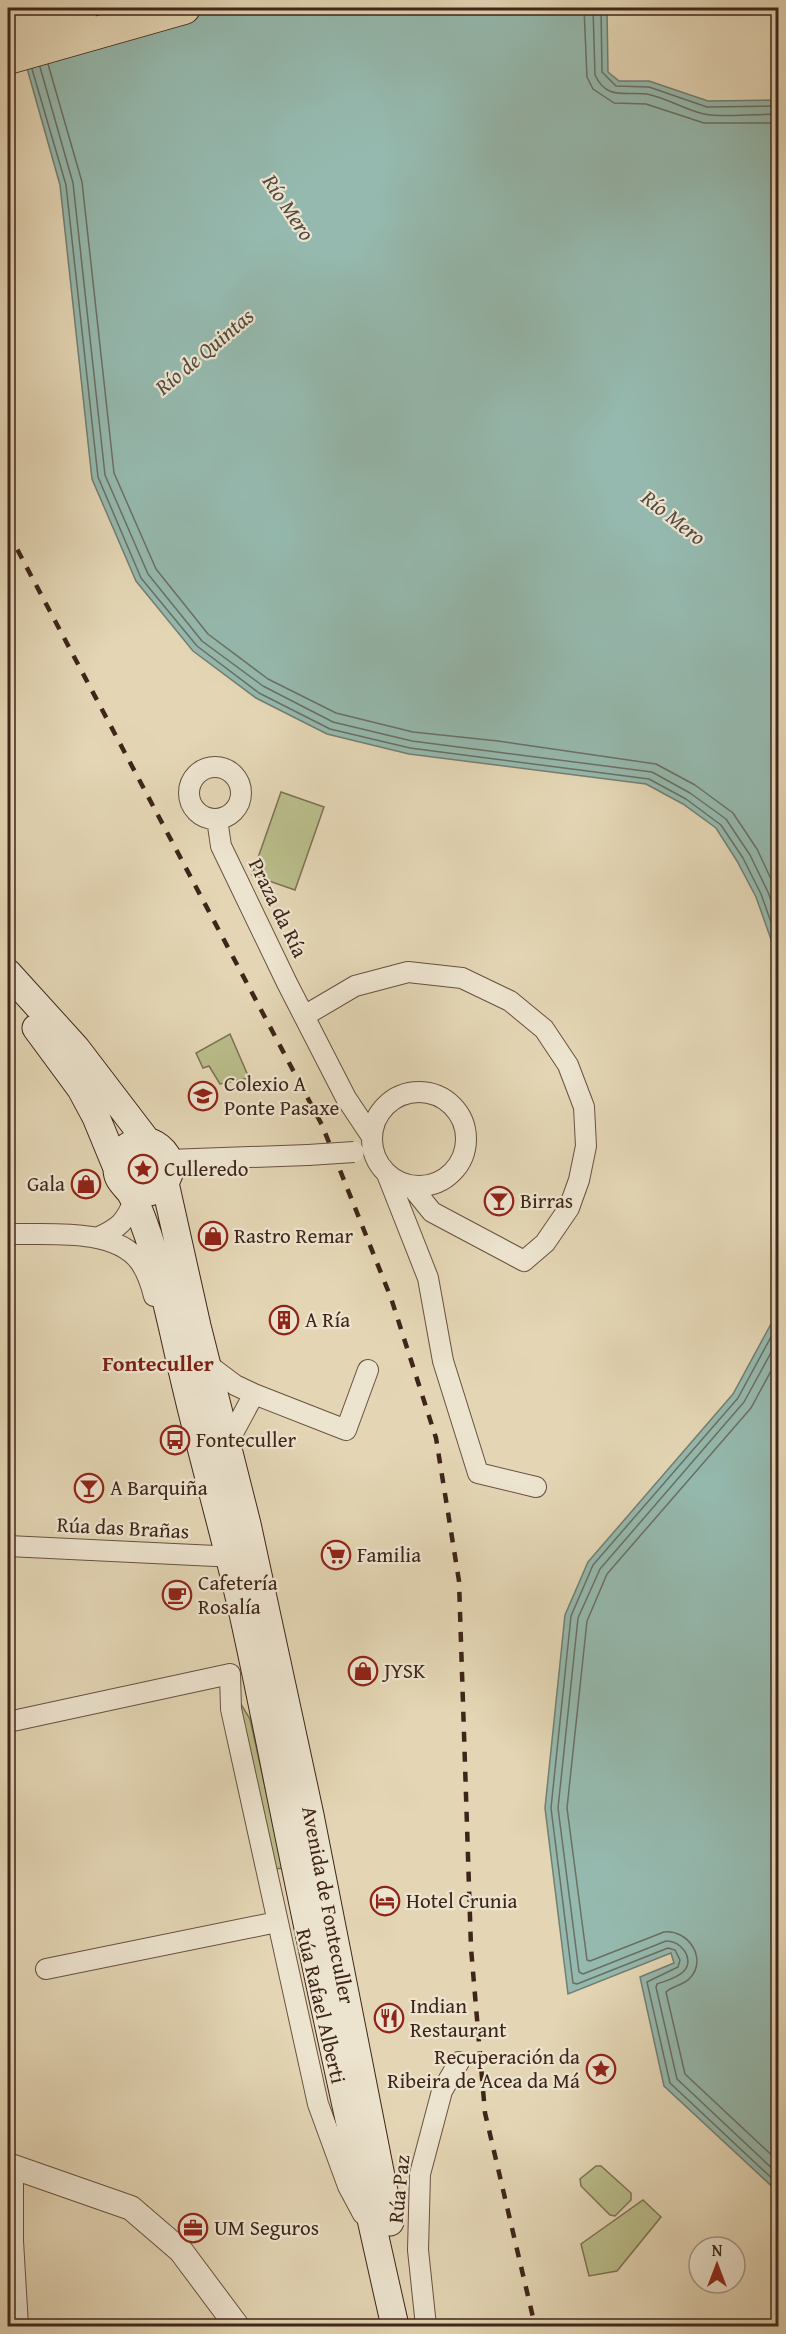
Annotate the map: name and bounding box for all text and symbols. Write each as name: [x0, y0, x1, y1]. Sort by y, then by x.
water label: Río Mero: [254, 166, 323, 247]
water label: Río de Quintas: [147, 300, 261, 403]
water label: Río Mero: [634, 481, 713, 552]
street label: Praza da Ría: [241, 853, 316, 963]
place label: Colexio A Ponte Pasaxe: [224, 1068, 340, 1123]
school or university icon: Colexio A Ponte Pasaxe: [187, 1080, 219, 1112]
place icon: Culleredo: [127, 1153, 159, 1185]
place label: Culleredo: [164, 1153, 249, 1184]
place label: Gala: [27, 1168, 65, 1199]
shop icon: Gala: [70, 1168, 102, 1200]
bar icon: Birras: [483, 1185, 515, 1217]
place label: Birras: [520, 1185, 573, 1216]
shop icon: Rastro Remar: [197, 1220, 229, 1252]
place label: Rastro Remar: [234, 1220, 353, 1251]
building icon: A Ría: [268, 1304, 300, 1336]
place label: A Ría: [305, 1304, 350, 1335]
district label: Fonteculler: [102, 1347, 214, 1379]
bus stop icon: Fonteculler: [159, 1424, 191, 1456]
place label: Fonteculler: [196, 1424, 297, 1455]
bar icon: A Barquiña: [73, 1472, 105, 1504]
place label: A Barquiña: [110, 1472, 208, 1503]
street label: Rúa das Brañas: [56, 1509, 190, 1546]
supermarket icon: Familia: [320, 1539, 352, 1571]
place label: Familia: [357, 1539, 421, 1570]
place label: Cafetería Rosalía: [198, 1567, 278, 1622]
cafe icon: Cafetería Rosalía: [161, 1579, 193, 1611]
shop icon: JYSK: [347, 1655, 379, 1687]
place label: JYSK: [381, 1655, 426, 1686]
street label: Avenida de Fonteculler: [294, 1803, 363, 2007]
hotel icon: Hotel Crunia: [369, 1885, 401, 1917]
place label: Hotel Crunia: [406, 1885, 518, 1916]
street label: Rúa Rafael Alberti: [289, 1925, 354, 2087]
place label: Indian Restaurant: [410, 1990, 507, 2045]
restaurant icon: Indian Restaurant: [373, 2002, 405, 2034]
place label: Recuperación da Ribeira de Acea da Má: [387, 2041, 580, 2096]
place icon: Recuperación da Ribeira de Acea da Má: [585, 2053, 617, 2085]
street label: Rúa Paz: [380, 2153, 417, 2225]
office icon: UM Seguros: [177, 2212, 209, 2244]
place label: UM Seguros: [214, 2212, 319, 2243]
north arrow: [687, 2235, 747, 2295]
text: N: [712, 2238, 723, 2262]

